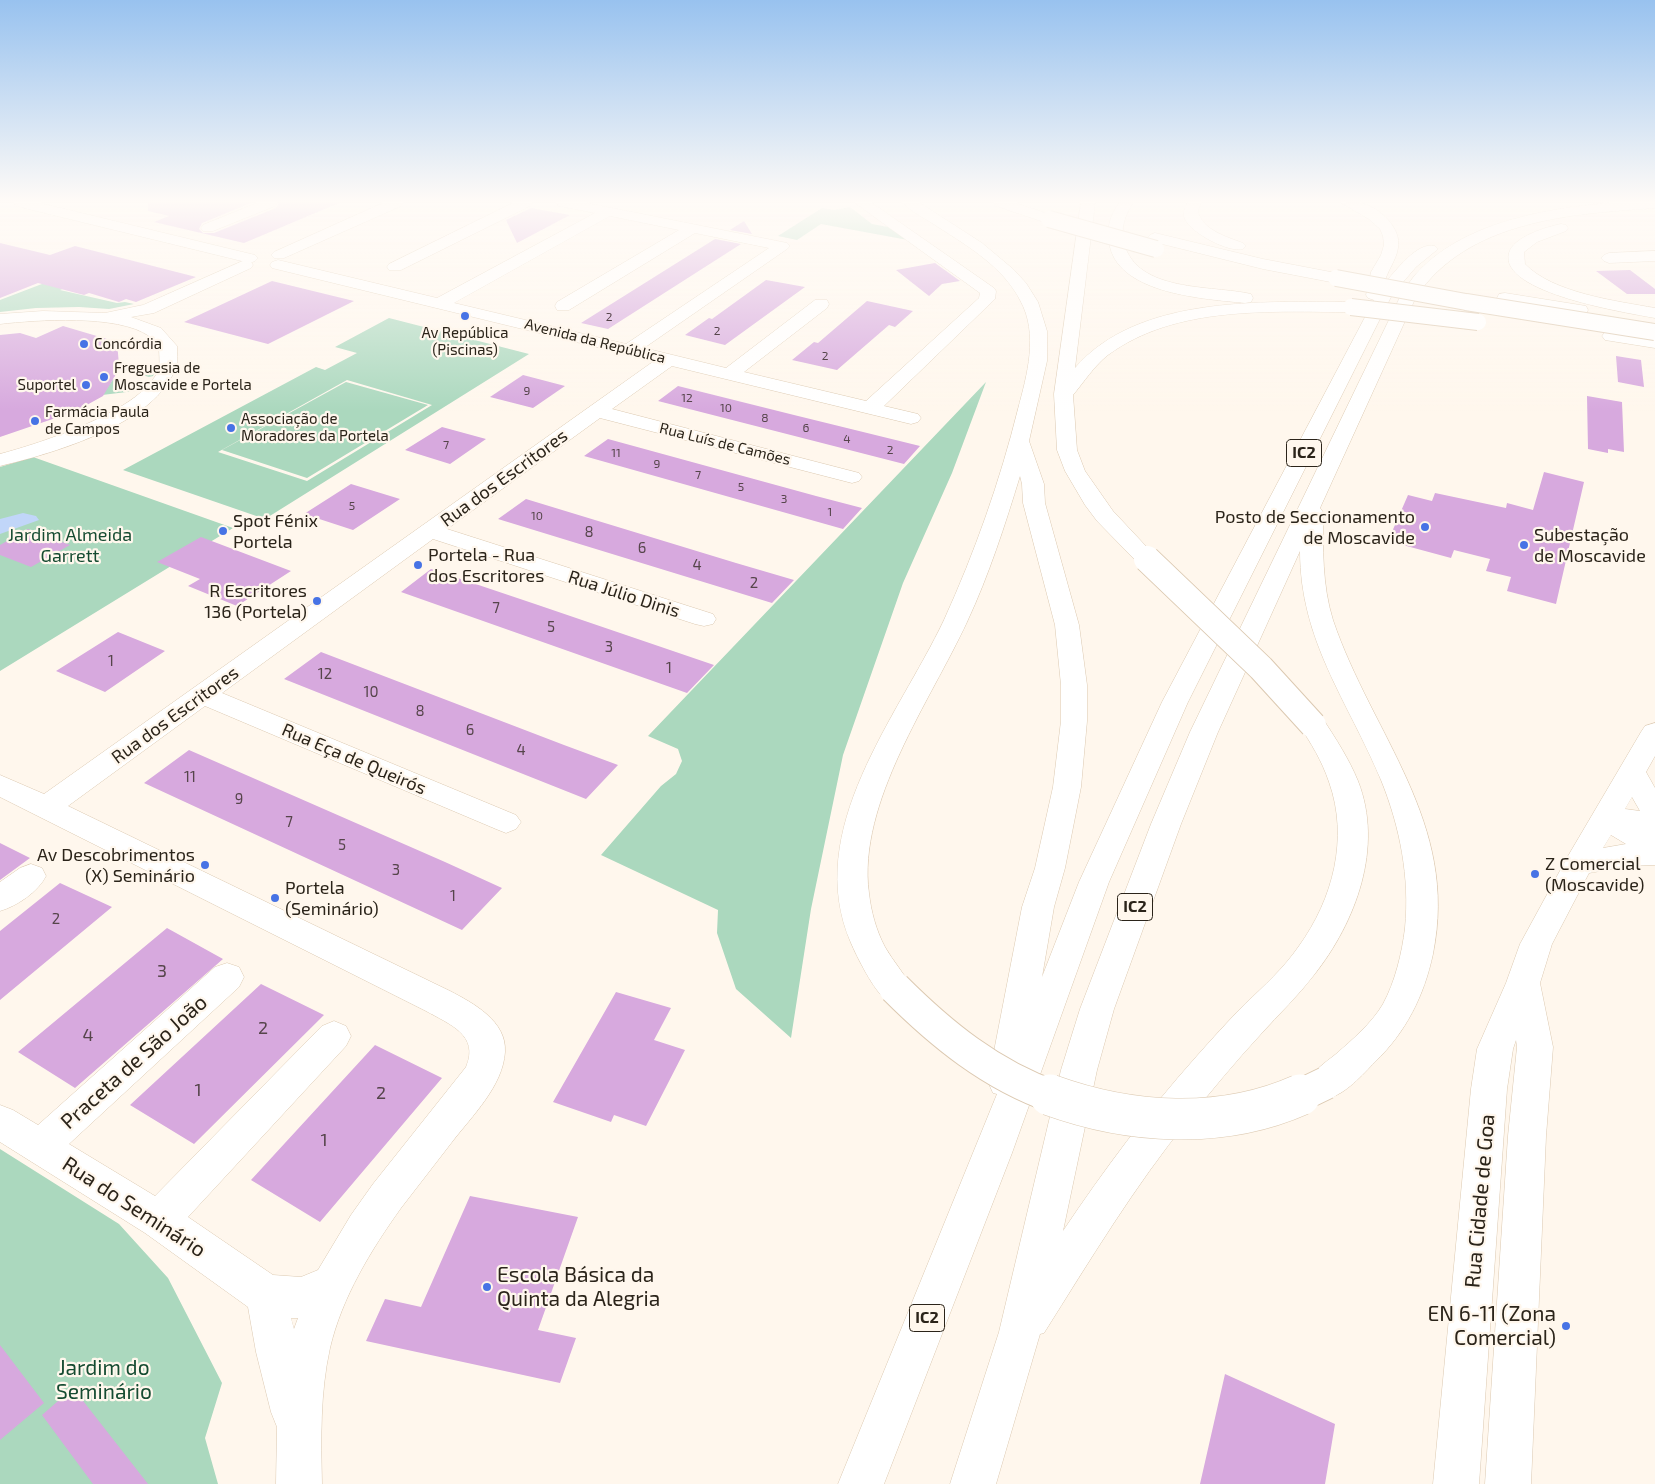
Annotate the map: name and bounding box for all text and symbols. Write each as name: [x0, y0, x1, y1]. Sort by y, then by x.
marker: Av República (Piscinas): [459, 310, 471, 322]
house number: 2: [606, 310, 612, 324]
street label: Avenida da República: [523, 315, 667, 367]
place label: Av República (Piscinas): [421, 324, 509, 359]
house number: 2: [714, 324, 720, 338]
place label: Concórdia: [94, 335, 162, 353]
marker: Concórdia: [78, 338, 90, 350]
house number: 2: [822, 349, 828, 363]
place label: Freguesia de Moscavide e Portela: [114, 359, 252, 394]
marker: Freguesia de Moscavide e Portela: [98, 371, 110, 383]
place label: Suportel: [18, 376, 76, 394]
marker: Suportel: [80, 379, 92, 391]
house number: 9: [524, 384, 530, 398]
house number: 12: [681, 391, 693, 405]
house number: 10: [720, 401, 732, 415]
place label: Farmácia Paula de Campos: [45, 403, 149, 438]
place label: Associação de Moradores da Portela: [241, 410, 389, 445]
house number: 8: [761, 411, 769, 425]
marker: Farmácia Paula de Campos: [29, 415, 41, 427]
street label: Rua Luís de Camões: [658, 419, 792, 469]
house number: 6: [803, 421, 809, 435]
marker: Associação de Moradores da Portela: [225, 422, 237, 434]
street label: Rua dos Escritores: [436, 425, 572, 531]
house number: 4: [843, 432, 851, 446]
house number: 7: [443, 438, 449, 452]
road number: IC2: [1286, 439, 1322, 466]
house number: 2: [887, 443, 893, 457]
house number: 11: [611, 446, 621, 460]
house number: 9: [654, 457, 660, 471]
house number: 7: [695, 468, 701, 482]
house number: 5: [738, 480, 744, 494]
house number: 3: [781, 492, 787, 506]
house number: 5: [349, 499, 355, 513]
house number: 1: [828, 505, 832, 519]
place label: Posto de Seccionamento de Moscavide: [1215, 506, 1415, 548]
house number: 10: [531, 509, 543, 523]
place label: Spot Fénix Portela: [233, 510, 318, 552]
marker: Posto de Seccionamento de Moscavide: [1419, 521, 1431, 533]
house number: 8: [584, 523, 594, 541]
park label: Jardim Almeida Garrett: [8, 524, 132, 566]
place label: Subestação de Moscavide: [1534, 524, 1646, 566]
marker: Spot Fénix Portela: [217, 525, 229, 537]
house number: 6: [638, 539, 646, 557]
marker: Subestação de Moscavide: [1518, 539, 1530, 551]
place label: Portela - Rua dos Escritores: [428, 544, 544, 586]
house number: 4: [692, 556, 702, 574]
marker: Portela - Rua dos Escritores: [412, 559, 424, 571]
street label: Rua Júlio Dinis: [565, 566, 683, 622]
house number: 2: [750, 574, 758, 592]
place label: R Escritores 136 (Portela): [204, 580, 307, 622]
marker: R Escritores 136 (Portela): [311, 595, 323, 607]
house number: 7: [492, 599, 500, 617]
house number: 5: [547, 618, 555, 636]
house number: 3: [605, 638, 613, 656]
house number: 1: [108, 652, 114, 670]
house number: 1: [666, 659, 672, 677]
street label: Rua dos Escritores: [107, 662, 243, 768]
house number: 12: [318, 665, 332, 683]
house number: 10: [363, 683, 379, 701]
house number: 8: [415, 702, 425, 720]
street label: Rua Eça de Queirós: [279, 719, 429, 799]
house number: 6: [466, 721, 474, 739]
house number: 4: [516, 741, 526, 759]
house number: 11: [184, 768, 196, 786]
house number: 9: [235, 790, 243, 808]
house number: 7: [285, 813, 293, 831]
house number: 5: [338, 836, 346, 854]
place label: Av Descobrimentos (X) Seminário: [37, 844, 195, 886]
place label: Z Comercial (Moscavide): [1545, 853, 1644, 896]
marker: Av Descobrimentos (X) Seminário: [199, 859, 211, 871]
house number: 3: [392, 861, 400, 879]
marker: Z Comercial (Moscavide): [1529, 868, 1541, 880]
place label: Portela (Seminário): [285, 877, 379, 920]
house number: 1: [450, 887, 456, 905]
marker: Portela (Seminário): [269, 892, 281, 904]
road number: IC2: [1118, 894, 1152, 920]
house number: 2: [52, 910, 60, 928]
house number: 3: [157, 960, 167, 982]
street label: Praceta de São João: [56, 990, 212, 1134]
house number: 2: [258, 1017, 268, 1039]
house number: 4: [82, 1024, 94, 1046]
house number: 1: [194, 1079, 202, 1101]
house number: 2: [376, 1082, 386, 1104]
street label: Rua Cidade de Goa: [1460, 1113, 1500, 1289]
house number: 1: [320, 1129, 328, 1151]
street label: Rua do Seminário: [58, 1151, 210, 1263]
place label: Escola Básica da Quinta da Alegria: [497, 1262, 660, 1312]
marker: Escola Básica da Quinta da Alegria: [481, 1281, 493, 1293]
place label: EN 6-11 (Zona Comercial): [1428, 1301, 1556, 1351]
road number: IC2: [910, 1305, 944, 1332]
marker: EN 6-11 (Zona Comercial): [1560, 1320, 1572, 1332]
park label: Jardim do Seminário: [56, 1355, 152, 1405]

